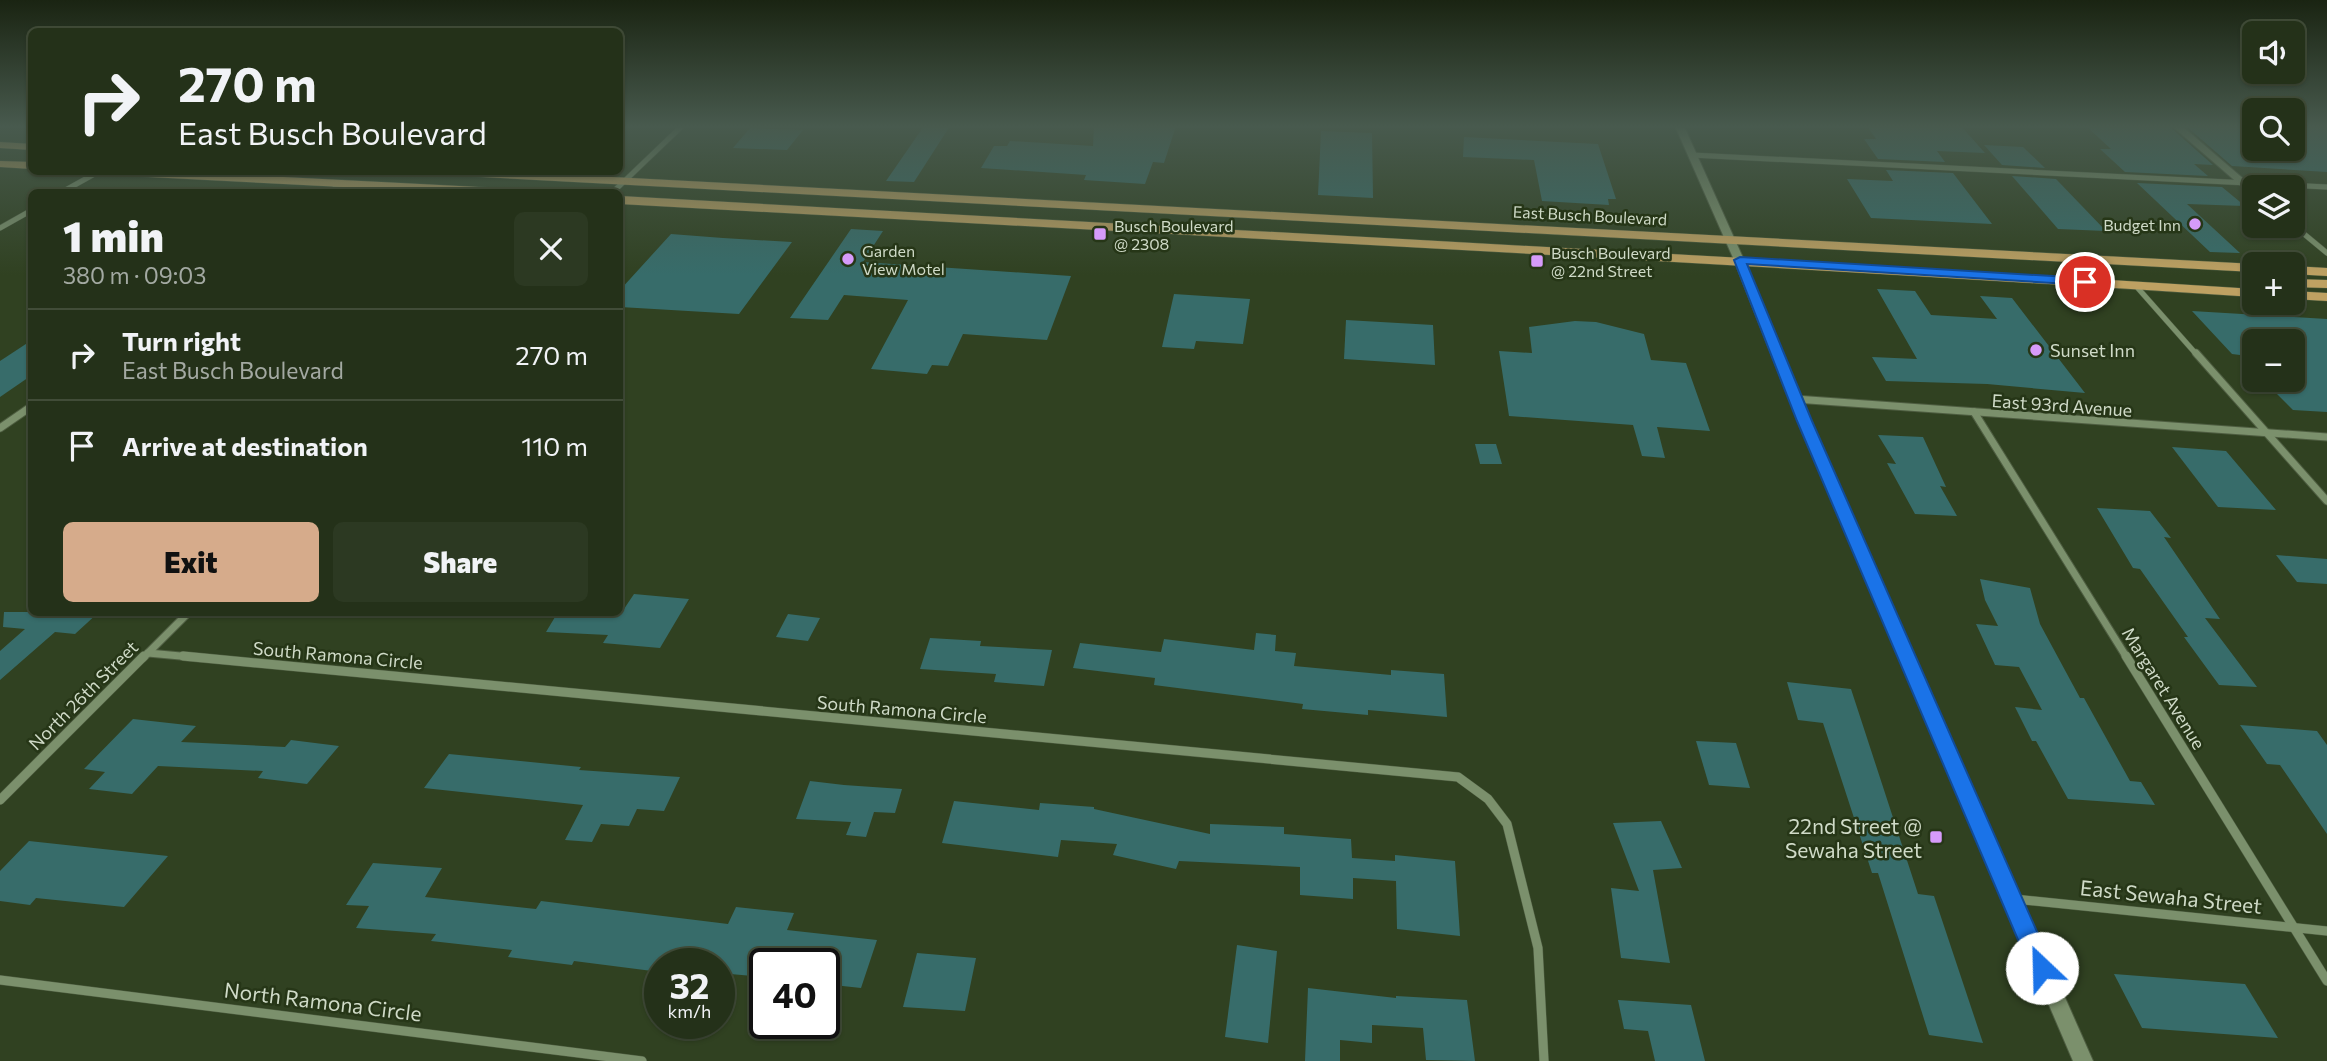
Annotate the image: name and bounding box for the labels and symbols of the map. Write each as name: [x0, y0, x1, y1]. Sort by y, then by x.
street label: East Busch Boulevard: [1512, 201, 1668, 229]
place label: Budget Inn: [2103, 215, 2181, 234]
place label: Busch Boulevard @ 2308: [1114, 216, 1234, 253]
marker: Budget Inn: [2187, 216, 2203, 232]
marker: Busch Boulevard @ 2308: [1092, 226, 1108, 242]
place label: Garden View Motel: [862, 241, 945, 278]
place label: Busch Boulevard @ 22nd Street: [1551, 243, 1671, 280]
marker: Garden View Motel: [840, 251, 856, 267]
pin: [2055, 252, 2115, 312]
marker: Busch Boulevard @ 22nd Street: [1529, 253, 1545, 269]
place label: Sunset Inn: [2050, 339, 2135, 361]
marker: Sunset Inn: [2028, 342, 2044, 358]
street label: East 93rd Avenue: [1991, 389, 2133, 421]
street label: Margaret Avenue: [2118, 623, 2210, 753]
street label: North 26th Street: [24, 636, 142, 754]
street label: South Ramona Circle: [252, 637, 424, 673]
street label: South Ramona Circle: [816, 691, 988, 727]
place label: 22nd Street @ Sewaha Street: [1785, 813, 1922, 862]
marker: 22nd Street @ Sewaha Street: [1928, 829, 1944, 845]
street label: East Sewaha Street: [2079, 874, 2263, 918]
position arrow: [2005, 931, 2079, 1005]
speed limit sign: 40: [749, 948, 840, 1039]
street label: North Ramona Circle: [223, 976, 423, 1026]

